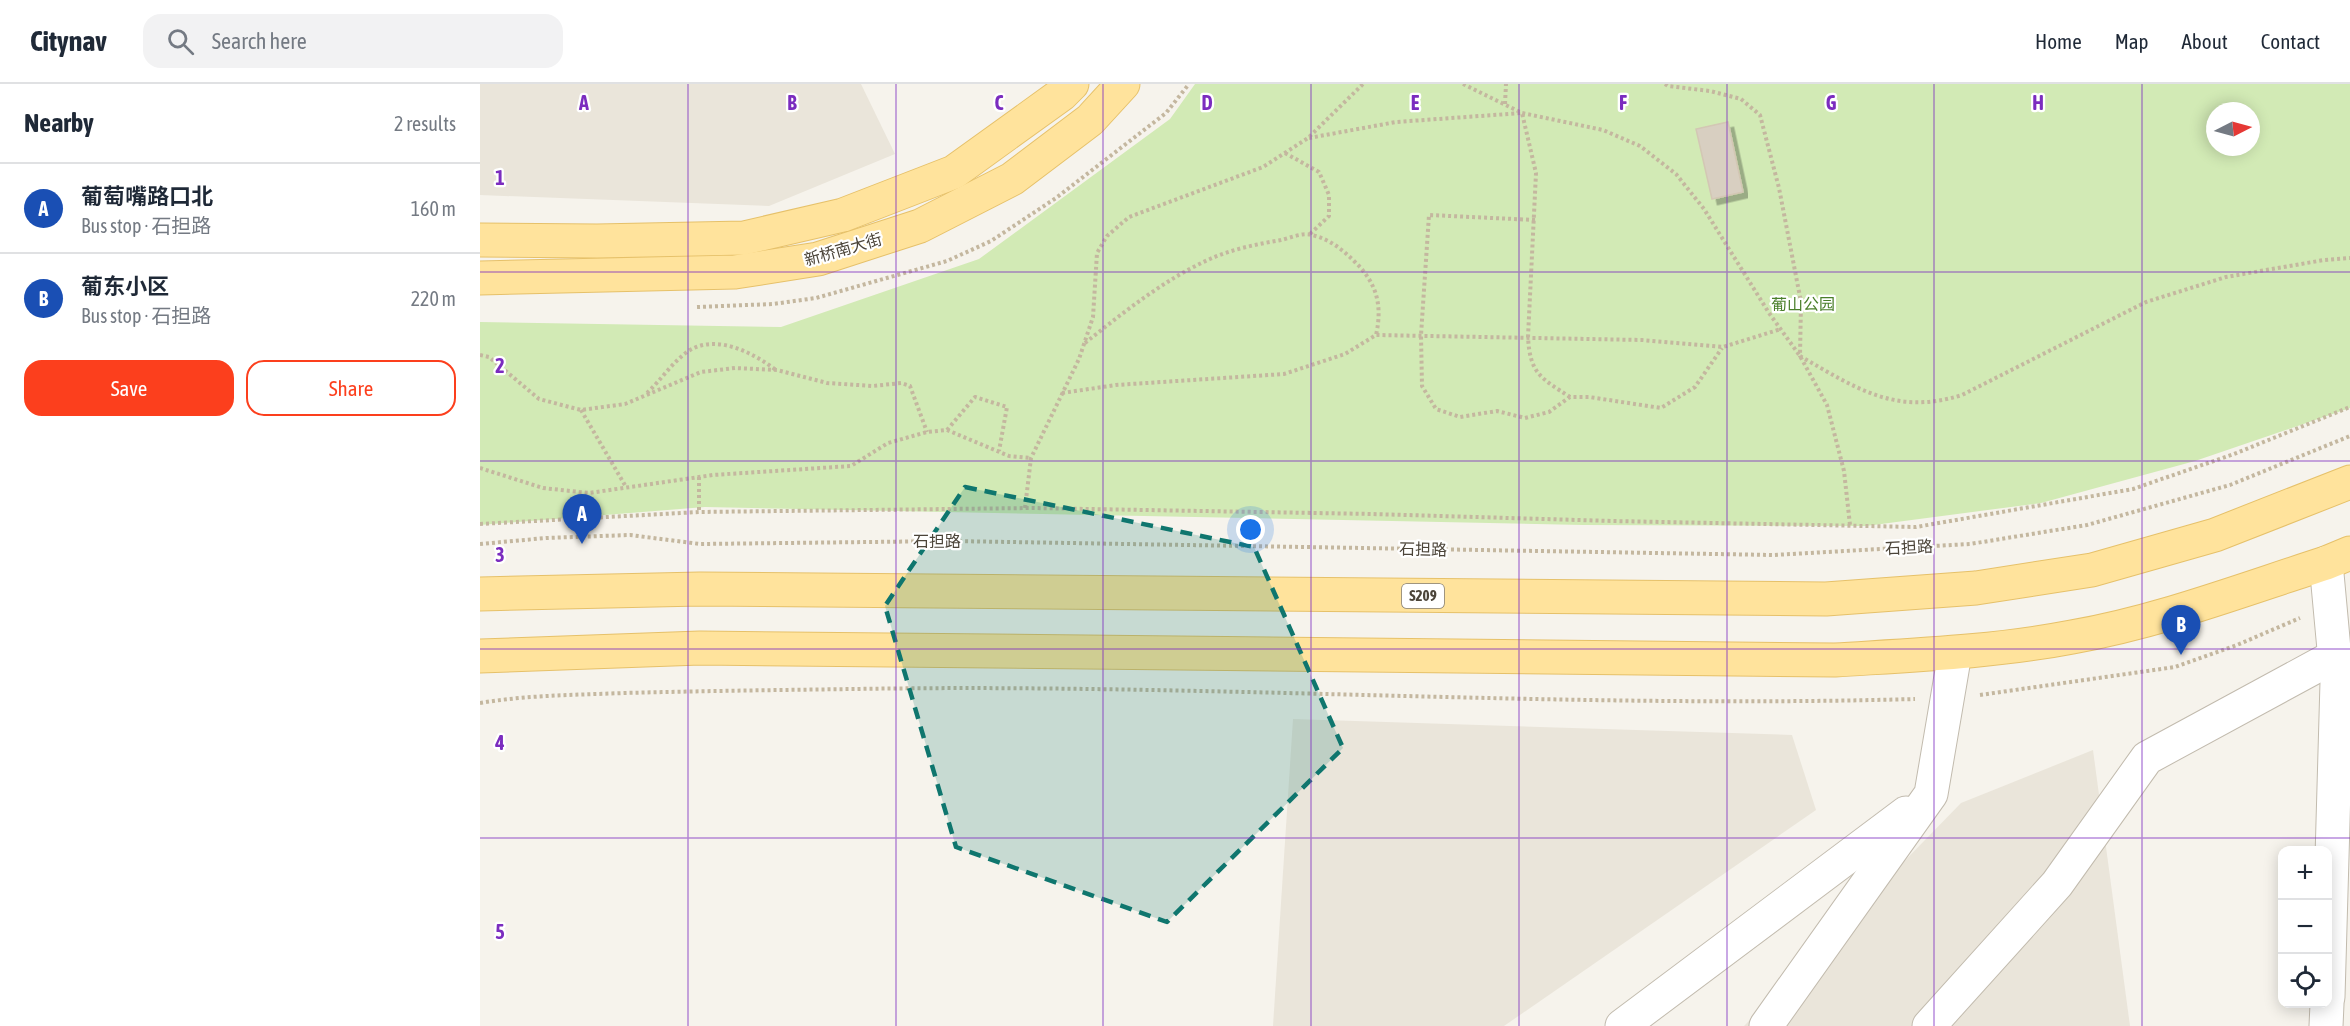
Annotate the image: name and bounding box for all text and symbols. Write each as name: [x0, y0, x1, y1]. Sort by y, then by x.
search box: [143, 14, 563, 68]
text: Citynav: [30, 25, 107, 57]
icon: search: [164, 25, 197, 58]
text: Search here: [212, 28, 307, 54]
text: Home: [2035, 29, 2082, 53]
text: Map: [2115, 29, 2149, 53]
text: About: [2182, 29, 2228, 53]
text: Contact: [2261, 29, 2320, 53]
text: A: [578, 91, 589, 114]
text: B: [787, 91, 797, 114]
text: C: [995, 91, 1004, 114]
text: D: [1201, 91, 1213, 114]
text: E: [1411, 91, 1420, 114]
text: F: [1619, 91, 1627, 114]
text: G: [1826, 91, 1837, 114]
text: H: [2032, 91, 2044, 114]
north arrow: [2206, 102, 2260, 156]
text: Nearby: [24, 108, 94, 138]
text: 2 results: [394, 112, 456, 135]
text: 1: [495, 166, 505, 189]
text: 葡萄嘴路口北: [81, 183, 213, 209]
text: A: [39, 197, 48, 220]
text: 160 m: [411, 197, 456, 220]
text: Bus stop · 石担路: [81, 214, 211, 237]
street label: 新桥南大街: [802, 229, 884, 269]
text: 葡东小区: [81, 273, 169, 299]
text: B: [39, 287, 48, 310]
text: 220 m: [411, 287, 456, 310]
park label: 葡山公园: [1771, 295, 1835, 313]
text: Bus stop · 石担路: [81, 304, 211, 327]
text: 2: [495, 354, 505, 377]
button: Save: [24, 360, 234, 416]
button: Share: [246, 360, 456, 416]
pin: A: [562, 494, 602, 544]
your location: [1236, 515, 1265, 544]
street label: 石担路: [913, 532, 961, 550]
street label: 石担路: [1885, 537, 1933, 557]
street label: 石担路: [1399, 540, 1447, 558]
text: 3: [495, 543, 505, 566]
road number: S209: [1402, 584, 1444, 608]
pin: B: [2162, 606, 2200, 655]
text: 4: [494, 731, 505, 754]
map controls: [2278, 846, 2332, 1008]
button: +: [2278, 846, 2332, 900]
button: −: [2278, 900, 2332, 954]
text: 5: [495, 920, 505, 943]
button: locate: [2278, 954, 2332, 1008]

